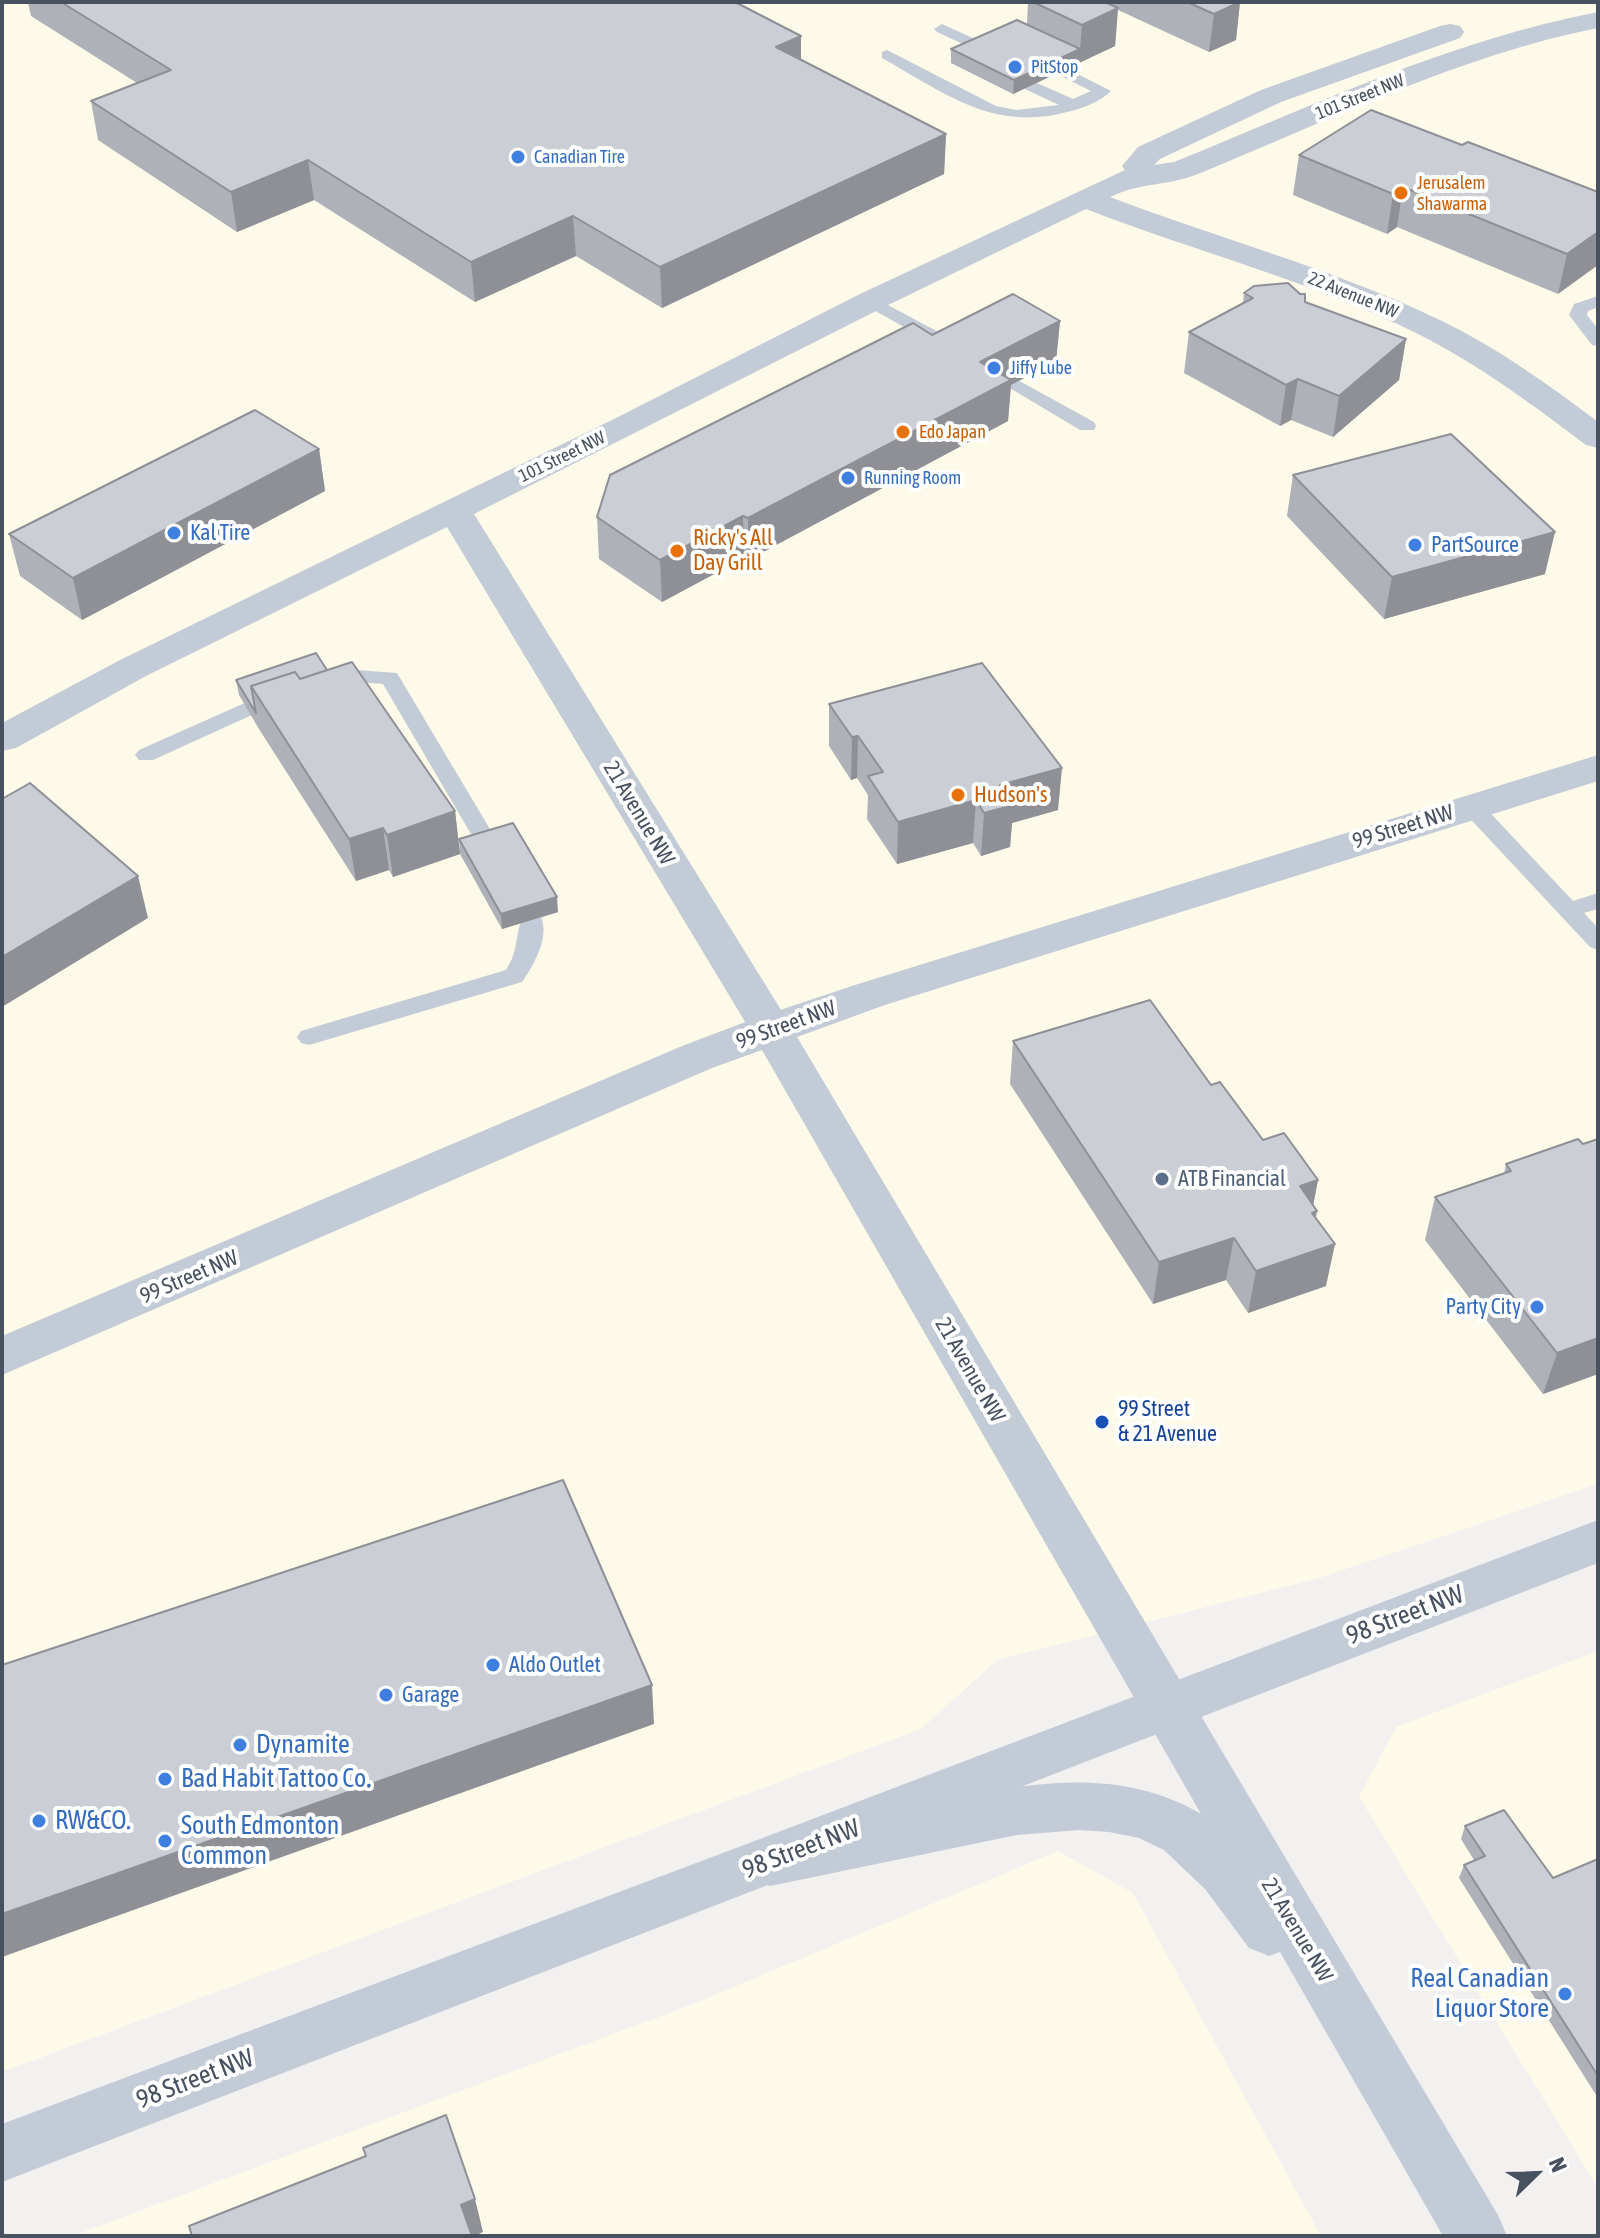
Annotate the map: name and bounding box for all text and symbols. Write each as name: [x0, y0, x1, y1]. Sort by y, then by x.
place label: PitStop: [1031, 56, 1078, 78]
marker: PitStop: [1006, 58, 1024, 76]
street label: 101 Street NW: [1313, 69, 1407, 125]
place label: Canadian Tire: [534, 146, 625, 168]
marker: Canadian Tire: [509, 148, 527, 166]
place label: Jerusalem Shawarma: [1417, 172, 1487, 214]
marker: Jerusalem Shawarma: [1392, 184, 1410, 202]
street label: 22 Avenue NW: [1305, 267, 1401, 323]
place label: Jiffy Lube: [1010, 357, 1072, 379]
marker: Jiffy Lube: [985, 359, 1003, 377]
place label: Edo Japan: [919, 421, 986, 443]
marker: Edo Japan: [894, 423, 912, 441]
street label: 101 Street NW: [515, 427, 609, 487]
place label: Running Room: [864, 467, 961, 489]
marker: Running Room: [839, 469, 857, 487]
place label: Kal Tire: [190, 520, 250, 546]
marker: Kal Tire: [165, 524, 183, 542]
place label: Ricky's All Day Grill: [693, 525, 773, 576]
place label: PartSource: [1431, 532, 1519, 558]
marker: PartSource: [1406, 536, 1424, 554]
marker: Ricky's All Day Grill: [668, 542, 686, 560]
street label: 21 Avenue NW: [598, 756, 680, 870]
place label: Hudson's: [974, 782, 1048, 808]
marker: Hudson's: [949, 786, 967, 804]
street label: 99 Street NW: [1349, 799, 1457, 855]
street label: 99 Street NW: [733, 995, 839, 1055]
place label: ATB Financial: [1178, 1166, 1286, 1192]
marker: ATB Financial: [1153, 1170, 1171, 1188]
street label: 99 Street NW: [136, 1245, 242, 1309]
place label: Party City: [1445, 1294, 1521, 1320]
marker: Party City: [1528, 1298, 1546, 1316]
street label: 21 Avenue NW: [929, 1313, 1011, 1427]
place label: 99 Street & 21 Avenue: [1118, 1396, 1217, 1448]
marker: 99 Street & 21 Avenue: [1093, 1413, 1111, 1431]
street label: 98 Street NW: [1342, 1578, 1468, 1652]
place label: Aldo Outlet: [509, 1652, 601, 1678]
marker: Aldo Outlet: [484, 1656, 502, 1674]
place label: Garage: [402, 1682, 459, 1708]
marker: Garage: [377, 1686, 395, 1704]
place label: Dynamite: [256, 1729, 350, 1761]
marker: Dynamite: [231, 1736, 249, 1754]
place label: Bad Habit Tattoo Co.: [181, 1763, 371, 1795]
marker: Bad Habit Tattoo Co.: [156, 1770, 174, 1788]
place label: RW&CO.: [55, 1805, 131, 1837]
place label: South Edmonton Common: [181, 1810, 339, 1872]
marker: RW&CO.: [30, 1812, 48, 1830]
street label: 98 Street NW: [738, 1812, 864, 1886]
marker: South Edmonton Common: [156, 1832, 174, 1850]
street label: 21 Avenue NW: [1256, 1873, 1338, 1987]
place label: Real Canadian Liquor Store: [1410, 1963, 1549, 2024]
marker: Real Canadian Liquor Store: [1556, 1985, 1574, 2003]
street label: 98 Street NW: [132, 2042, 258, 2116]
north arrow: [1496, 2134, 1576, 2214]
text: N: [1544, 2154, 1573, 2176]

